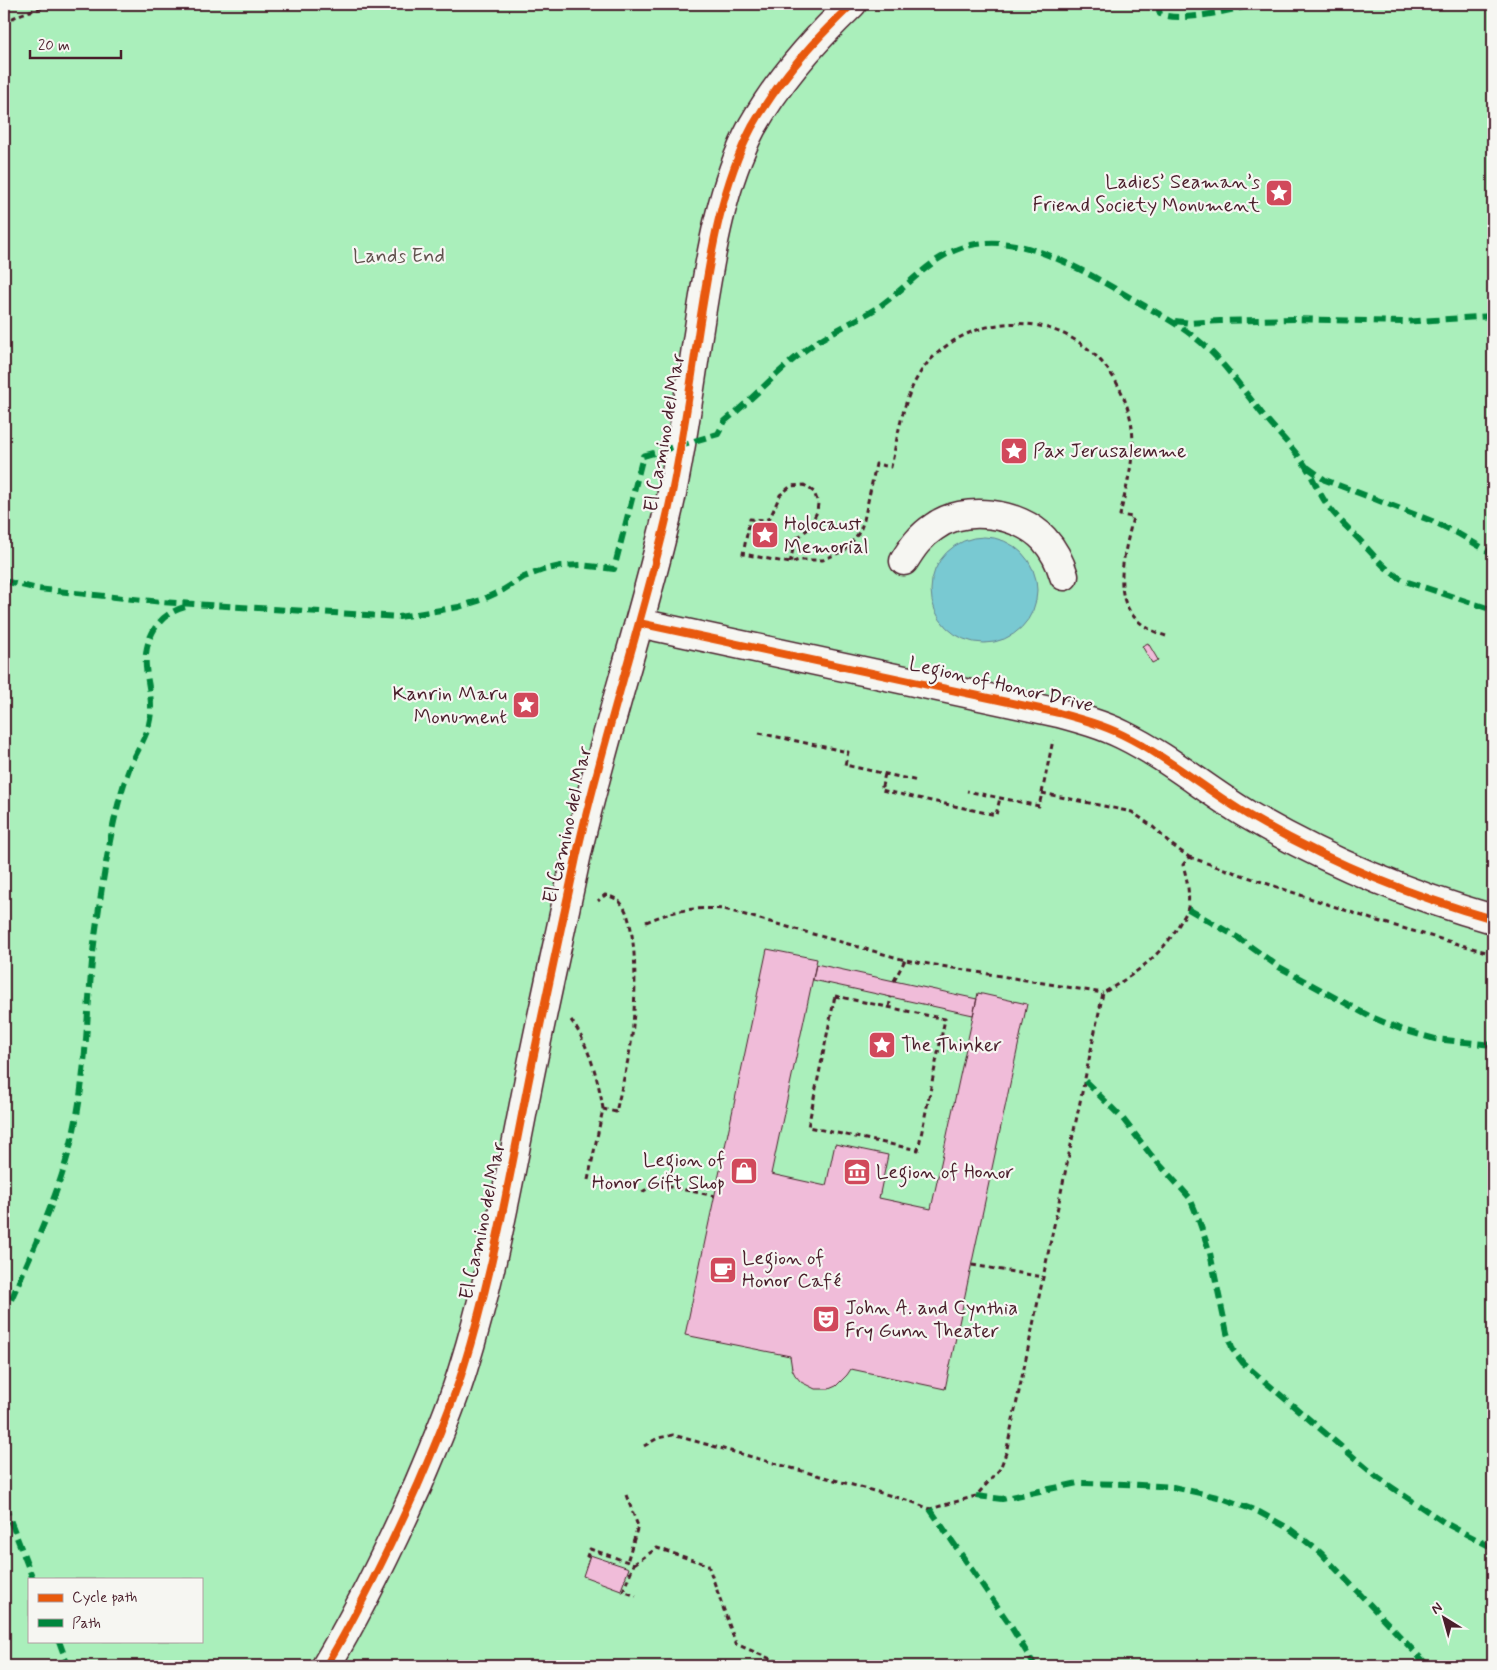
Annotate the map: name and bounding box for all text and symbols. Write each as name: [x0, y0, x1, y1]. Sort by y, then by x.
scale bar: [30, 28, 121, 60]
text: 20 m: [38, 36, 70, 56]
place label: Ladies’ Seaman’s Friend Society Monument: [1033, 169, 1260, 219]
place icon: Ladies’ Seaman’s Friend Society Monument: [1264, 178, 1294, 208]
park label: Lands End: [353, 243, 445, 270]
street label: El Camino del Mar: [638, 351, 692, 514]
place icon: Pax Jerusalemme: [999, 436, 1029, 466]
place label: Pax Jerusalemme: [1033, 438, 1186, 465]
place label: Holocaust Memorial: [784, 511, 869, 561]
place icon: Holocaust Memorial: [750, 520, 780, 550]
street label: Legion of Honor Drive: [906, 651, 1096, 721]
place label: Kanrin Maru Monument: [392, 681, 507, 731]
place icon: Kanrin Maru Monument: [511, 690, 541, 720]
street label: El Camino del Mar: [537, 743, 599, 906]
place icon: The Thinker: [867, 1030, 897, 1060]
place label: The Thinker: [901, 1032, 1002, 1059]
street label: El Camino del Mar: [453, 1139, 513, 1302]
place label: Legion of Honor Gift Shop: [592, 1147, 725, 1197]
shop icon: Legion of Honor Gift Shop: [729, 1156, 759, 1186]
museum icon: Legion of Honor: [842, 1157, 872, 1187]
place label: Legion of Honor: [876, 1159, 1014, 1188]
place label: Legion of Honor Café: [742, 1245, 841, 1295]
cafe icon: Legion of Honor Café: [708, 1255, 738, 1285]
place label: John A. and Cynthia Fry Gunn Theater: [845, 1295, 1018, 1345]
theatre icon: John A. and Cynthia Fry Gunn Theater: [811, 1304, 841, 1334]
legend: [28, 1578, 202, 1642]
text: Cycle path: [72, 1588, 137, 1608]
north arrow: [1420, 1592, 1470, 1642]
text: N: [1428, 1598, 1446, 1618]
text: Path: [72, 1614, 101, 1634]

